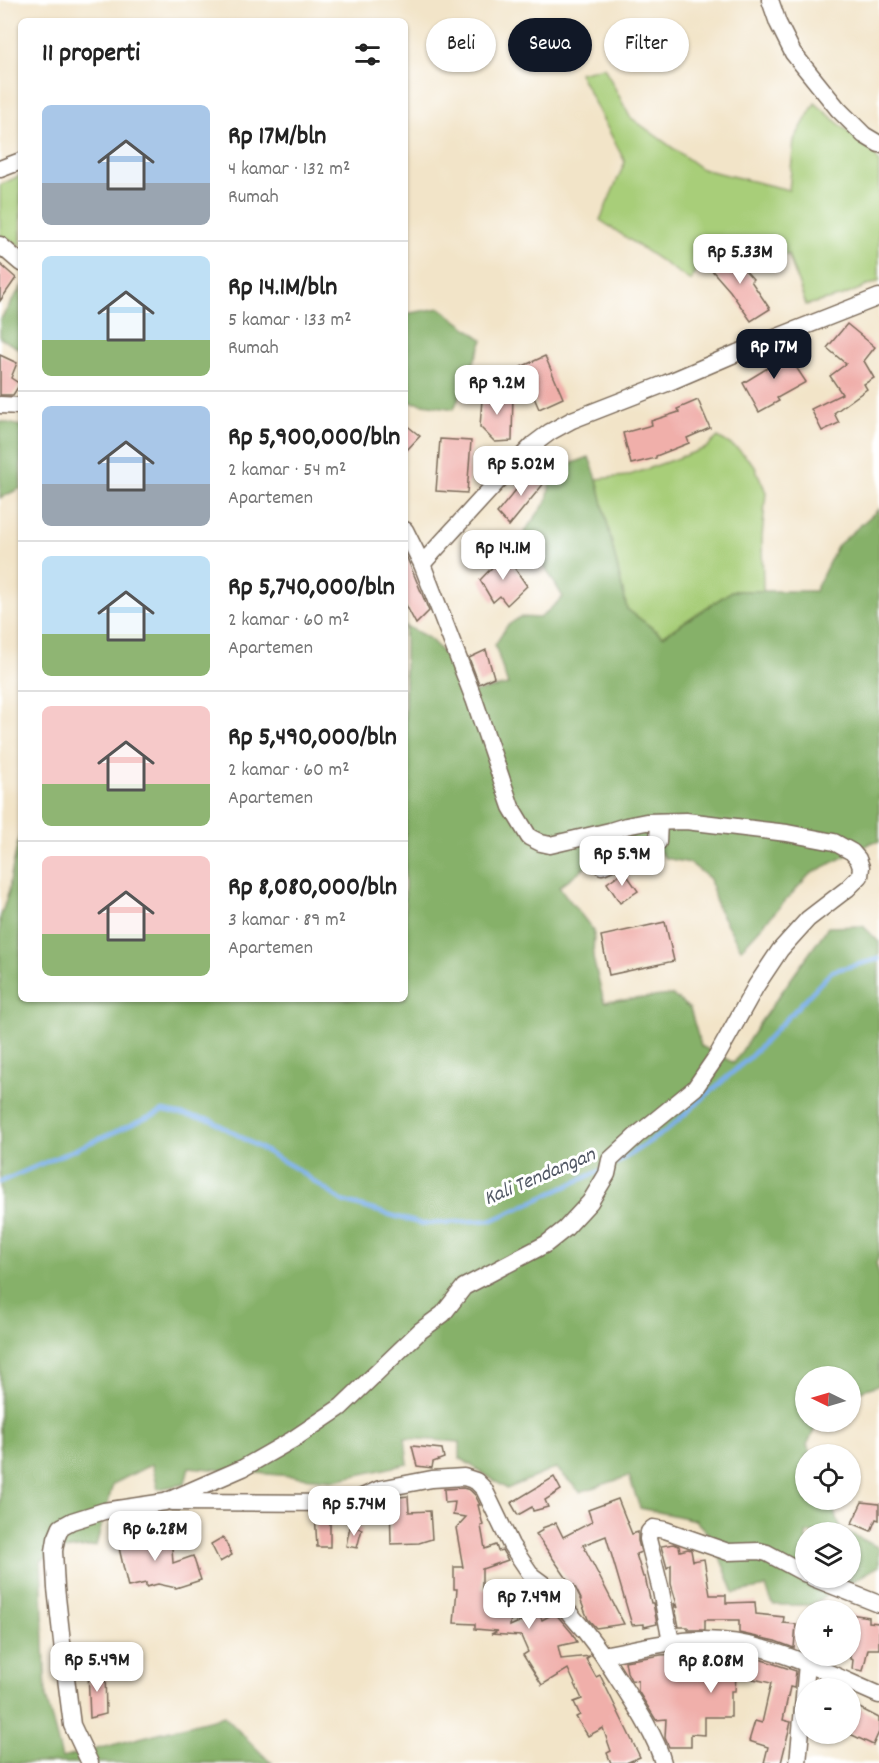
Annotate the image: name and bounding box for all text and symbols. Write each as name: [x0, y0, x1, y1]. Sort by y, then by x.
chip: Beli: [426, 18, 496, 72]
chip: Sewa: [508, 18, 592, 72]
chip: Filter: [604, 18, 689, 72]
text: 11 properti: [42, 36, 140, 73]
icon: filters: [351, 38, 384, 71]
text: Rp 17M/bln: [228, 119, 326, 156]
icon: home: [90, 129, 162, 201]
text: 4 kamar · 132 m²: [228, 156, 350, 184]
text: Rumah: [228, 184, 279, 212]
pin: Rp 5.33M: [678, 234, 802, 285]
text: Rp 5.33M: [707, 239, 773, 267]
text: Rp 14.1M/bln: [228, 270, 337, 307]
icon: home: [90, 280, 162, 352]
text: 5 kamar · 133 m²: [228, 307, 351, 335]
pin: Rp 17M: [725, 329, 823, 380]
text: Rp 17M: [750, 334, 798, 362]
text: Rumah: [228, 335, 279, 363]
pin: Rp 9.2M: [442, 365, 552, 416]
text: Rp 9.2M: [469, 370, 525, 398]
text: Rp 5,900,000/bln: [228, 420, 400, 457]
icon: home: [90, 430, 162, 502]
pin: Rp 5.02M: [459, 446, 583, 497]
text: Rp 5.02M: [487, 451, 555, 479]
text: 2 kamar · 54 m²: [228, 457, 346, 485]
text: Apartemen: [228, 485, 313, 513]
pin: Rp 14.1M: [441, 530, 565, 581]
text: Rp 14.1M: [475, 535, 531, 563]
text: Rp 5,740,000/bln: [228, 570, 395, 607]
icon: home: [90, 580, 162, 652]
text: 2 kamar · 60 m²: [228, 607, 349, 635]
text: Apartemen: [228, 635, 313, 663]
text: Rp 5,490,000/bln: [228, 720, 397, 757]
icon: home: [90, 730, 162, 802]
text: 2 kamar · 60 m²: [228, 757, 349, 785]
text: Apartemen: [228, 785, 313, 813]
pin: Rp 5.9M: [567, 836, 677, 887]
text: Rp 5.9M: [594, 841, 651, 869]
text: Rp 8,080,000/bln: [228, 870, 397, 907]
icon: home: [90, 880, 162, 952]
text: 3 kamar · 89 m²: [228, 907, 346, 935]
text: Apartemen: [228, 935, 313, 963]
water label: Kali Tendangan: [480, 1140, 602, 1215]
north arrow: [795, 1366, 861, 1432]
map controls: [795, 1366, 861, 1744]
button: locate: [795, 1444, 861, 1510]
pin: Rp 5.74M: [292, 1486, 416, 1537]
text: Rp 5.74M: [322, 1491, 386, 1519]
pin: Rp 6.28M: [93, 1511, 217, 1562]
text: Rp 6.28M: [122, 1516, 188, 1544]
button: layers: [795, 1522, 861, 1588]
pin: Rp 7.49M: [467, 1579, 591, 1630]
text: Rp 7.49M: [497, 1584, 561, 1612]
button: +: [795, 1600, 861, 1666]
pin: Rp 5.49M: [35, 1642, 159, 1693]
pin: Rp 8.08M: [649, 1643, 773, 1694]
text: Rp 5.49M: [64, 1647, 130, 1675]
text: Rp 8.08M: [678, 1648, 744, 1676]
button: −: [795, 1678, 861, 1744]

